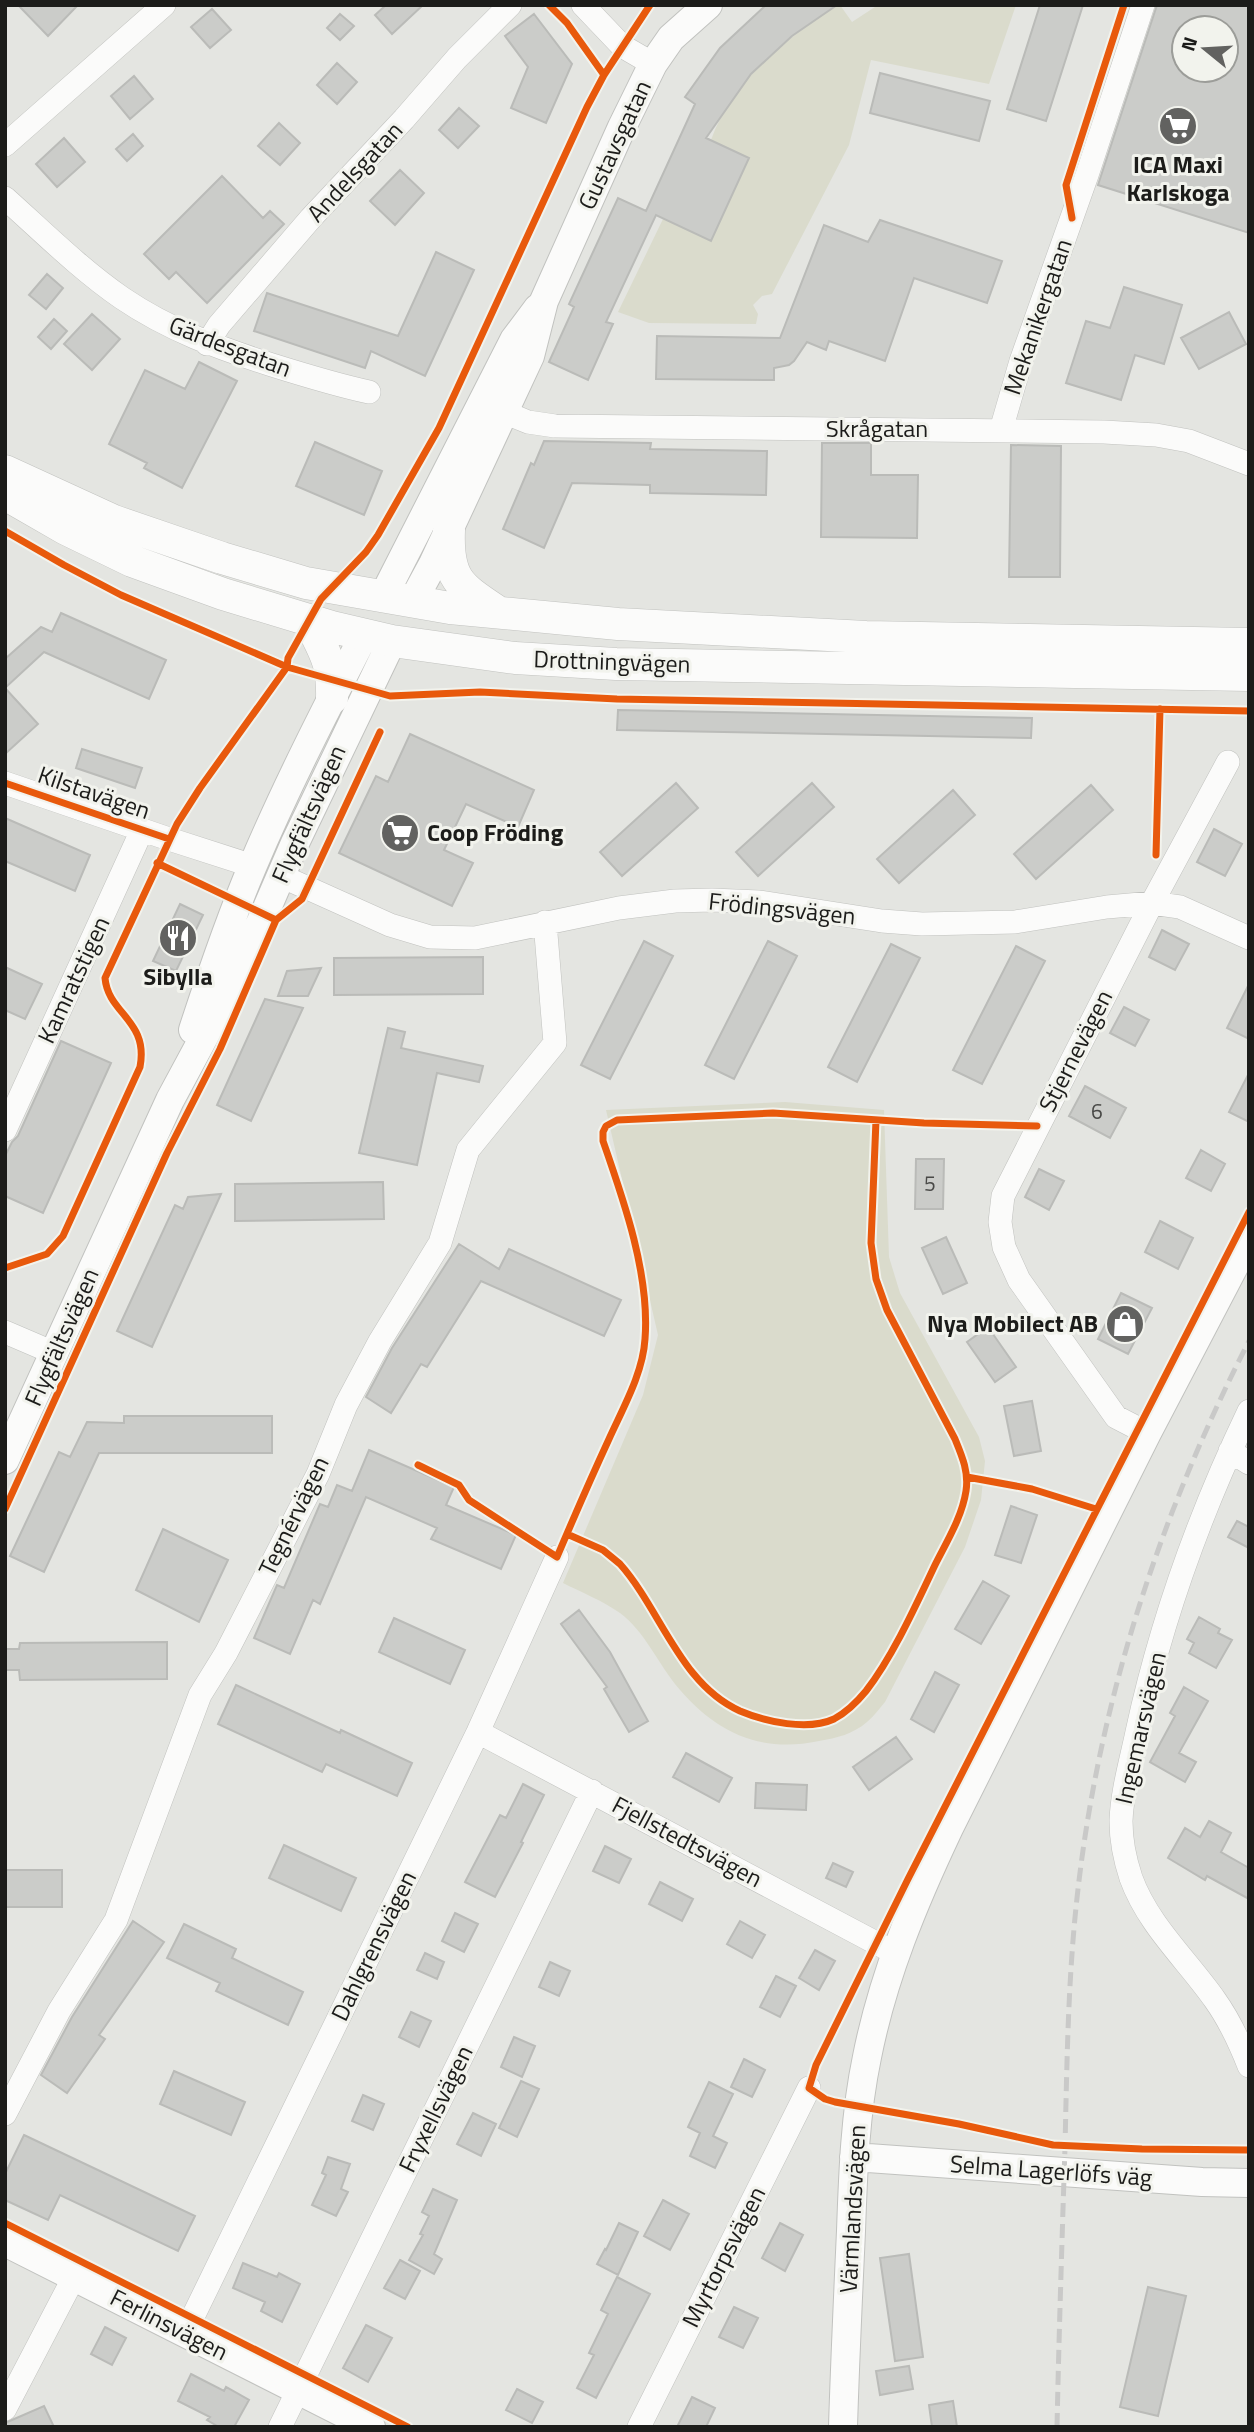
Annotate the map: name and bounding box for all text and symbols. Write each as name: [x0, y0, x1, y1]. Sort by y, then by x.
north arrow: [1170, 14, 1240, 84]
text: N: [1173, 33, 1204, 54]
street label: Gustavsgatan: [568, 74, 660, 215]
supermarket icon: ICA Maxi Karlskoga: [1157, 105, 1199, 147]
street label: Andelsgatan: [298, 113, 411, 230]
place label: ICA Maxi Karlskoga: [1126, 146, 1230, 210]
street label: Mekanikergatan: [994, 234, 1081, 400]
street label: Gärdesgatan: [164, 306, 297, 386]
street label: Skrågatan: [826, 410, 928, 446]
street label: Drottningvägen: [533, 640, 691, 682]
street label: Flygfältsvägen: [262, 739, 355, 888]
street label: Kilstavägen: [33, 756, 155, 828]
supermarket icon: Coop Fröding: [379, 812, 421, 854]
place label: Coop Fröding: [427, 814, 563, 850]
street label: Frödingsvägen: [707, 882, 857, 934]
street label: Kamratstigen: [28, 910, 118, 1049]
restaurant icon: Sibylla: [157, 917, 199, 959]
place label: Sibylla: [143, 958, 213, 994]
street label: Stjernevägen: [1029, 983, 1121, 1118]
house number: 6: [1091, 1095, 1103, 1127]
house number: 5: [924, 1167, 936, 1199]
street label: Flygfältsvägen: [15, 1262, 108, 1411]
shop icon: Nya Mobilect AB: [1104, 1303, 1146, 1345]
place label: Nya Mobilect AB: [927, 1305, 1098, 1341]
street label: Tegnérvägen: [249, 1450, 338, 1581]
street label: Ingemarsvägen: [1105, 1648, 1175, 1808]
street label: Fjellstedtsvägen: [606, 1786, 769, 1896]
street label: Dahlgrensvägen: [321, 1864, 425, 2027]
street label: Fryxellsvägen: [389, 2039, 481, 2178]
street label: Värmlandsvägen: [830, 2124, 874, 2294]
street label: Selma Lagerlöfs väg: [949, 2145, 1153, 2195]
street label: Myrtorpsvägen: [672, 2180, 774, 2333]
street label: Ferlinsvägen: [104, 2279, 235, 2369]

